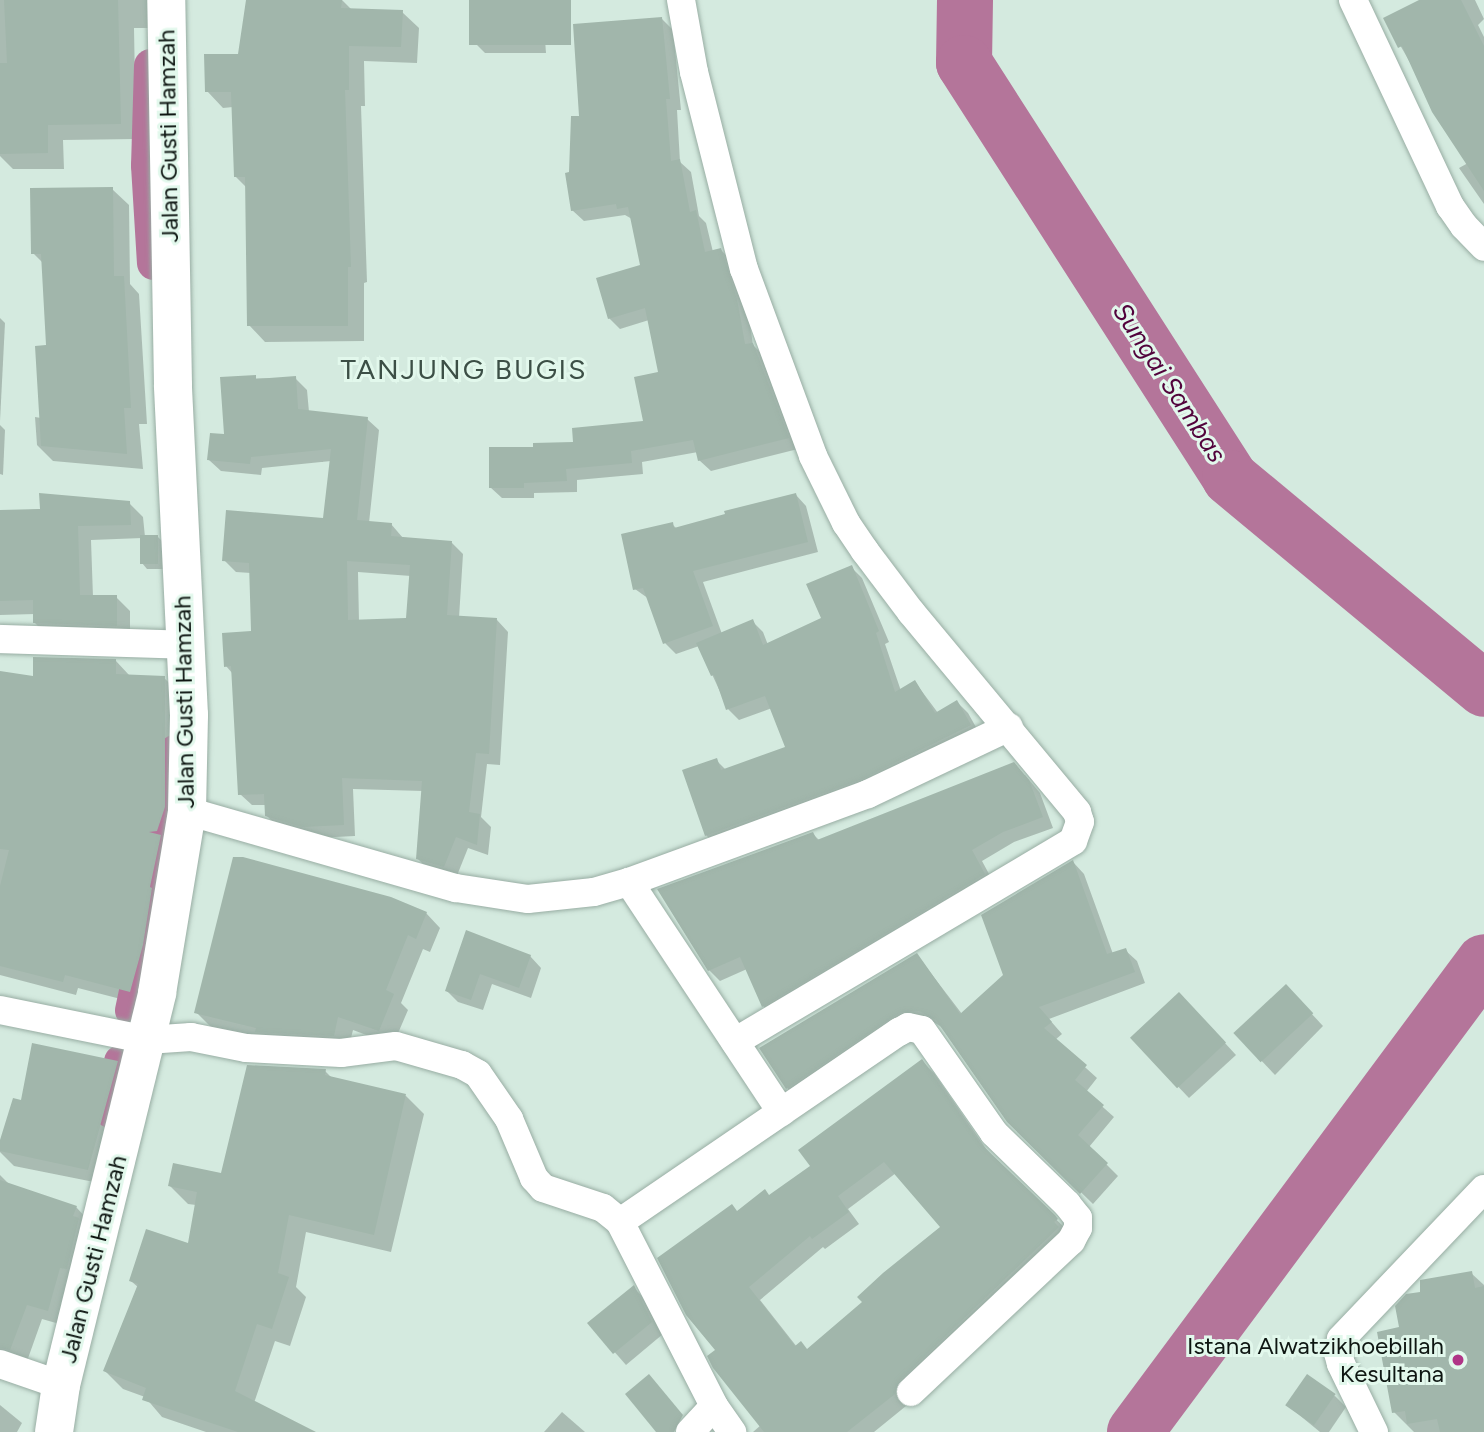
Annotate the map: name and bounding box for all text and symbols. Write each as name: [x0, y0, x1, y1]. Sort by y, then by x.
street label: Jalan Gusti Hamzah: [152, 29, 184, 243]
water label: Sungai Sambas: [1106, 297, 1232, 469]
district label: TANJUNG BUGIS: [342, 352, 586, 386]
street label: Jalan Gusti Hamzah: [168, 595, 200, 809]
street label: Jalan Gusti Hamzah: [53, 1152, 133, 1366]
place label: Istana Alwatzikhoebillah Kesultana: [1187, 1332, 1444, 1388]
marker: Istana Alwatzikhoebillah Kesultana: [1450, 1352, 1466, 1368]

